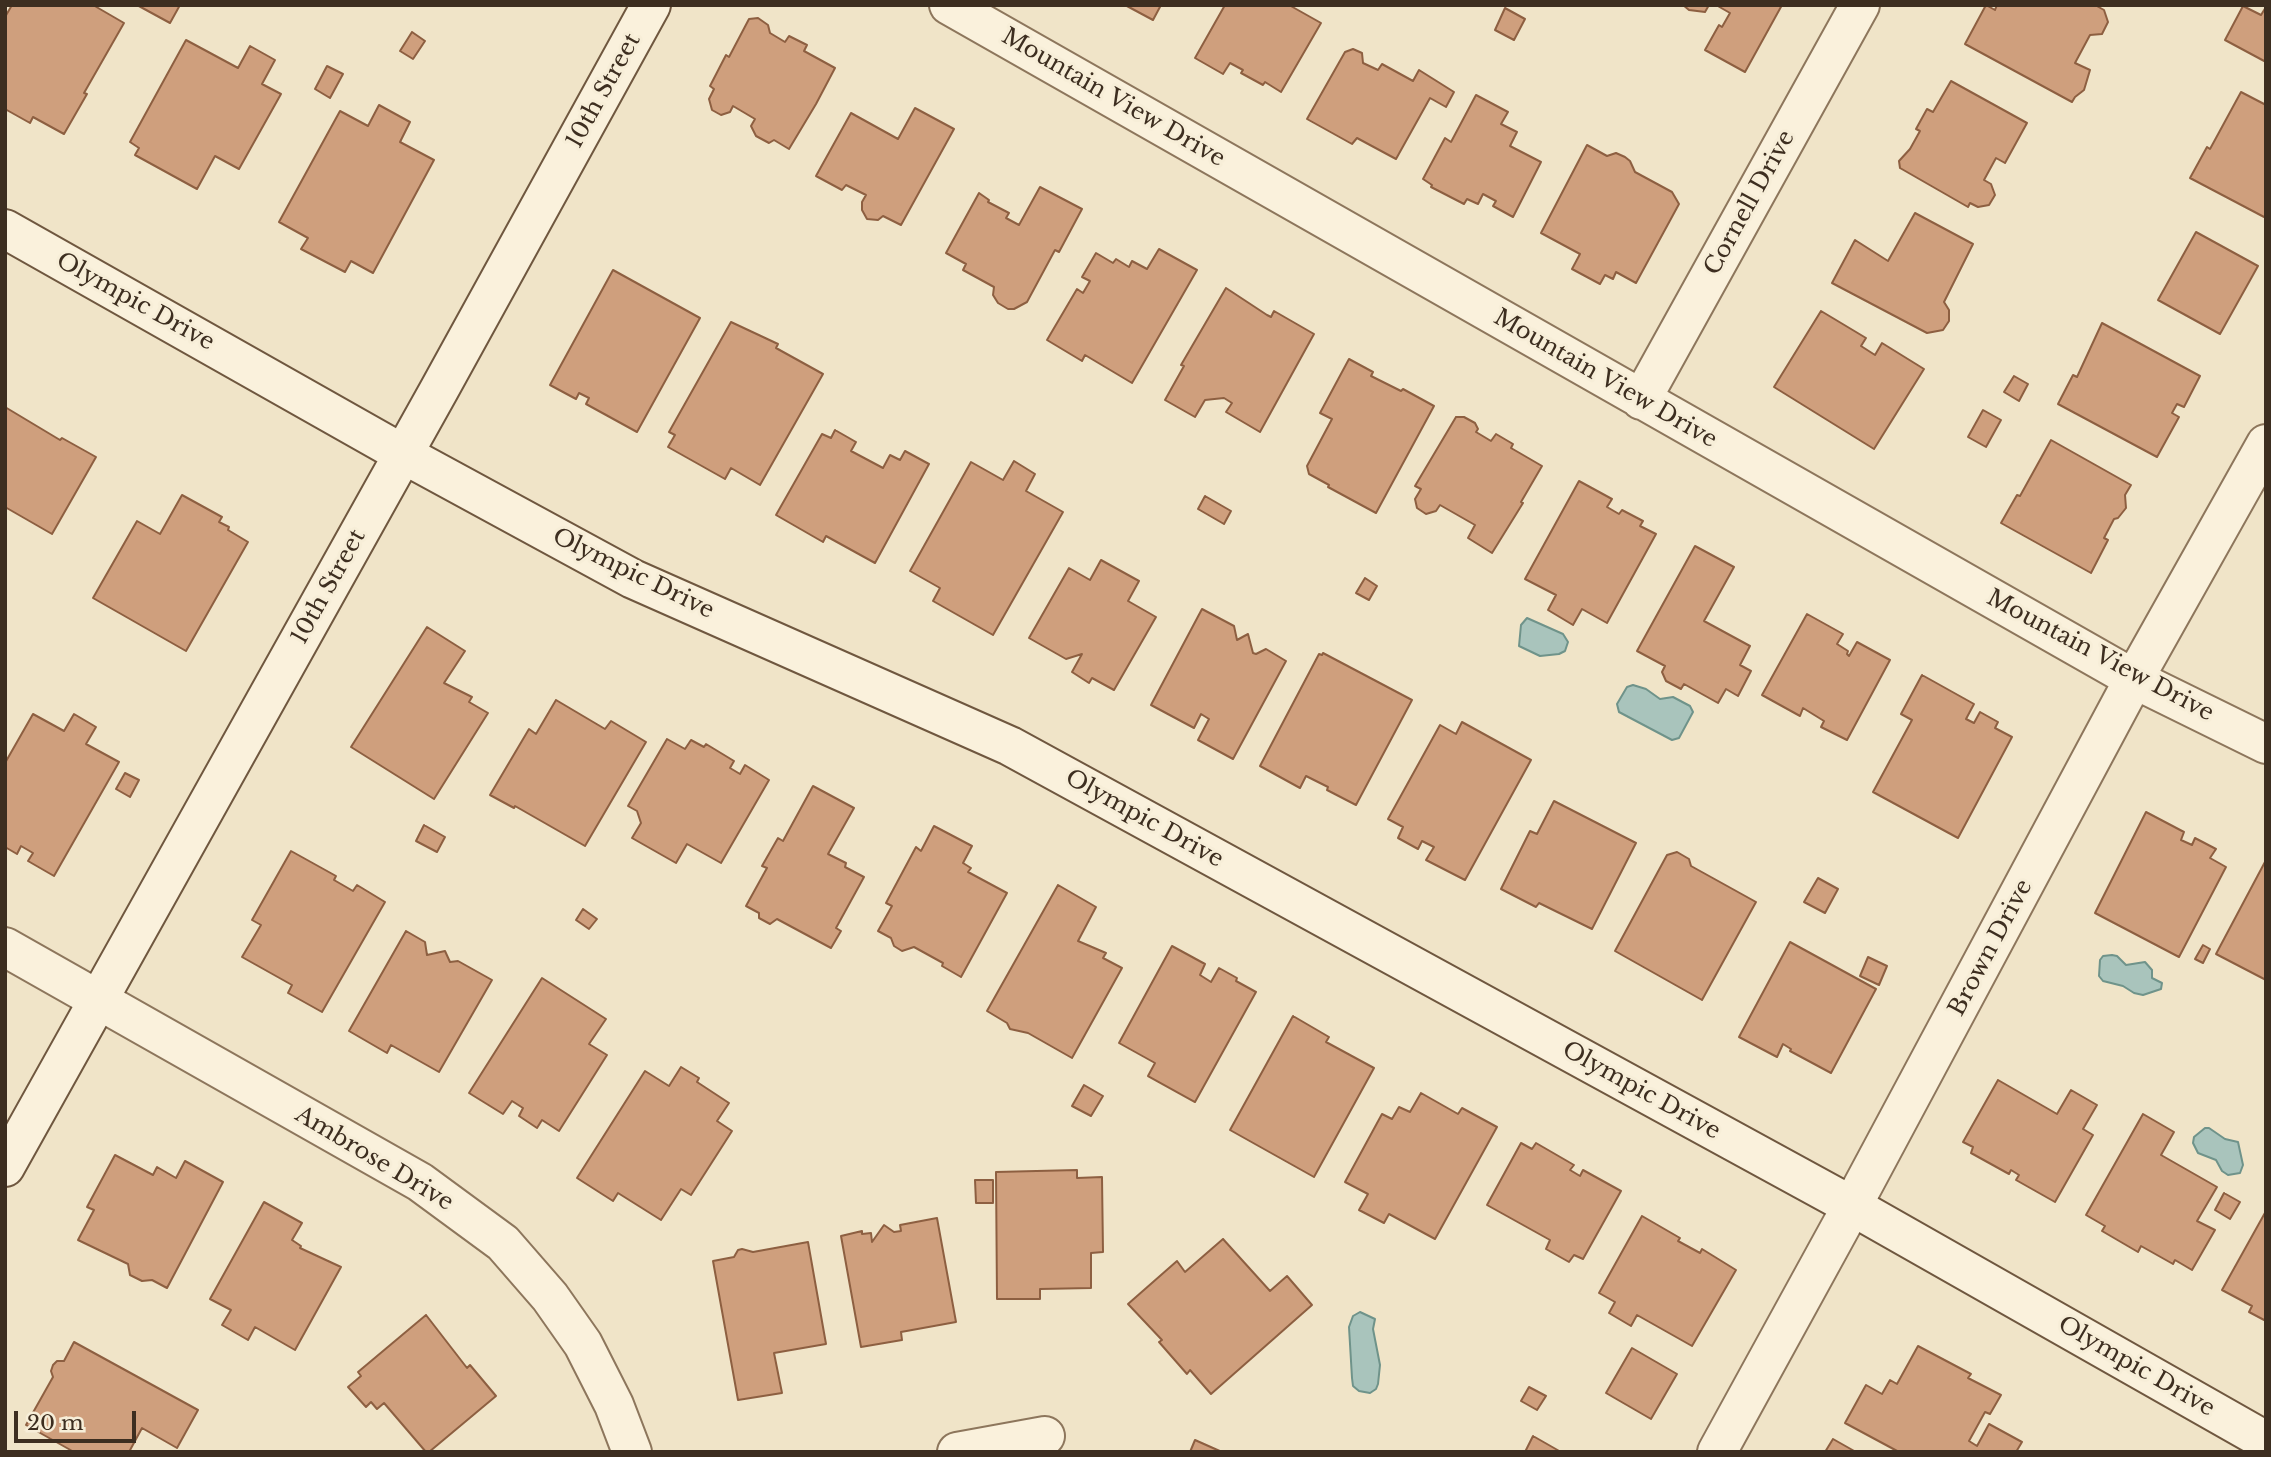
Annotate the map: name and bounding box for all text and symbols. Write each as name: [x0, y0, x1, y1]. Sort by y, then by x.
street label: Mountain View Drive: [997, 23, 1229, 173]
street label: 10th Street: [561, 29, 647, 153]
street label: Cornell Drive: [1699, 126, 1801, 280]
street label: Olympic Drive: [51, 247, 219, 357]
street label: Mountain View Drive: [1489, 304, 1721, 454]
street label: Olympic Drive: [548, 523, 718, 625]
street label: 10th Street: [286, 525, 372, 649]
street label: Mountain View Drive: [1982, 584, 2218, 728]
street label: Olympic Drive: [1060, 764, 1228, 874]
street label: Brown Drive: [1943, 875, 2039, 1021]
street label: Olympic Drive: [1557, 1036, 1725, 1146]
street label: Ambrose Drive: [290, 1101, 458, 1217]
street label: Olympic Drive: [2053, 1311, 2219, 1423]
scale bar: [18, 1398, 140, 1442]
text: 20 m: [27, 1410, 84, 1436]

